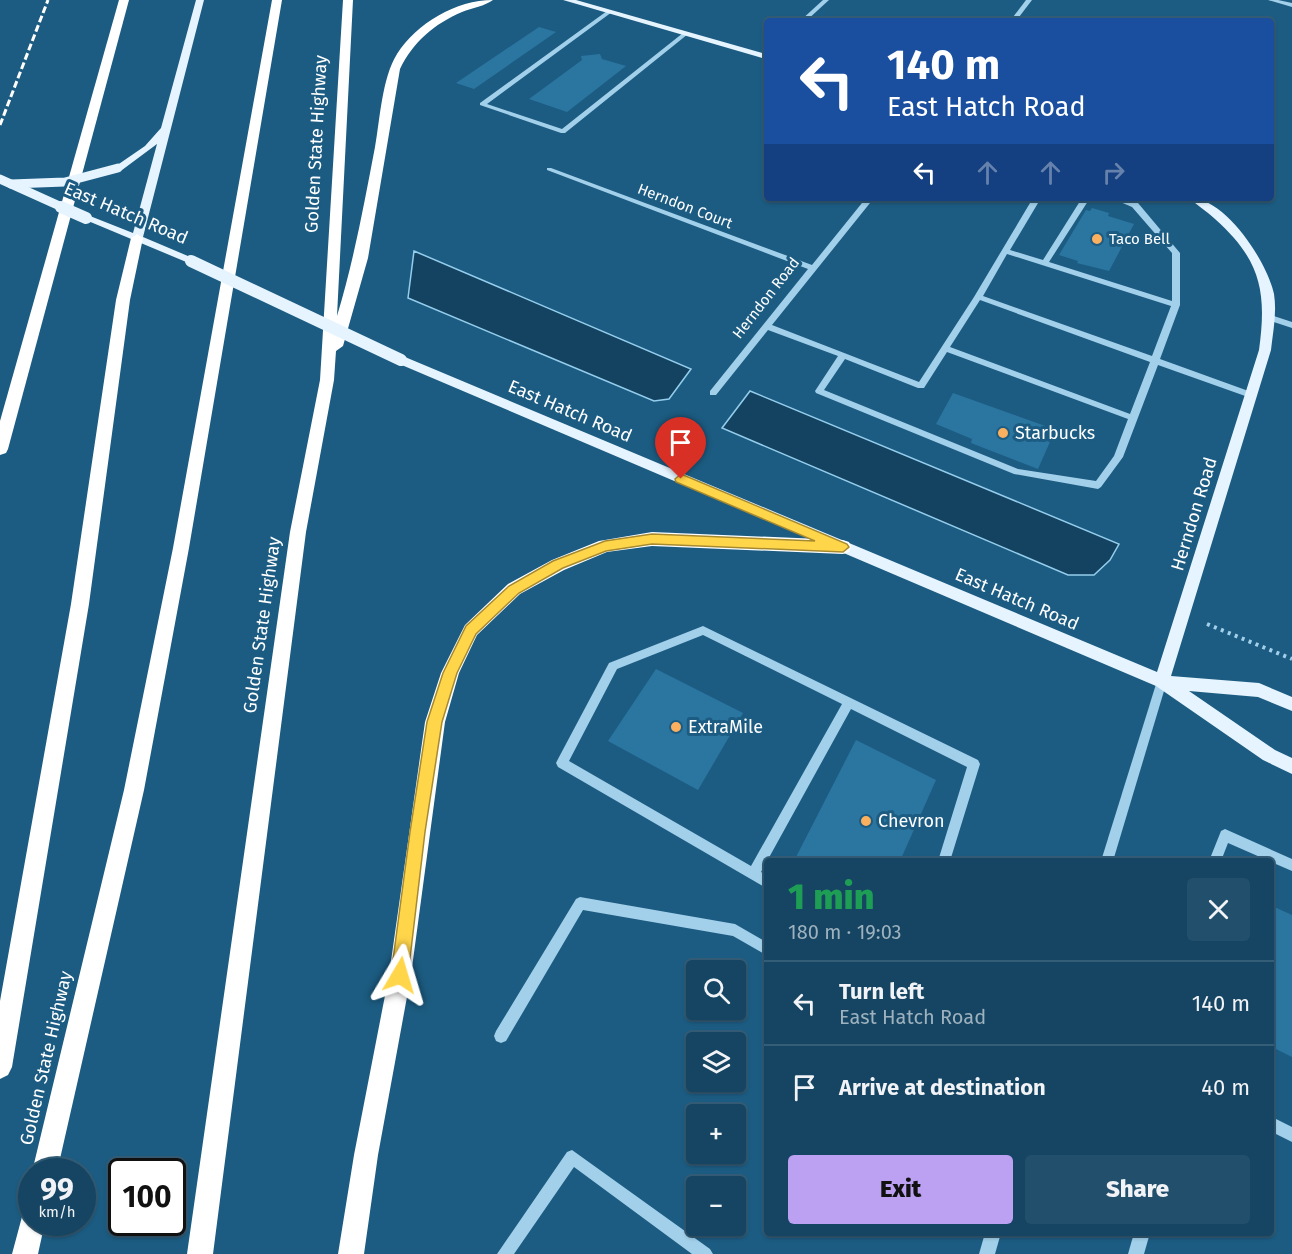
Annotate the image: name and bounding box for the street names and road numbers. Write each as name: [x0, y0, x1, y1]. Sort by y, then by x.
street label: Golden State Highway: [300, 54, 332, 233]
street label: East Hatch Road: [61, 177, 191, 249]
street label: Herndon Court: [635, 180, 736, 233]
street label: Herndon Road: [729, 254, 803, 342]
street label: East Hatch Road: [505, 375, 635, 447]
street label: Herndon Road: [1166, 455, 1222, 573]
street label: Golden State Highway: [239, 535, 285, 715]
street label: East Hatch Road: [952, 563, 1082, 635]
street label: Golden State Highway: [15, 969, 77, 1147]

